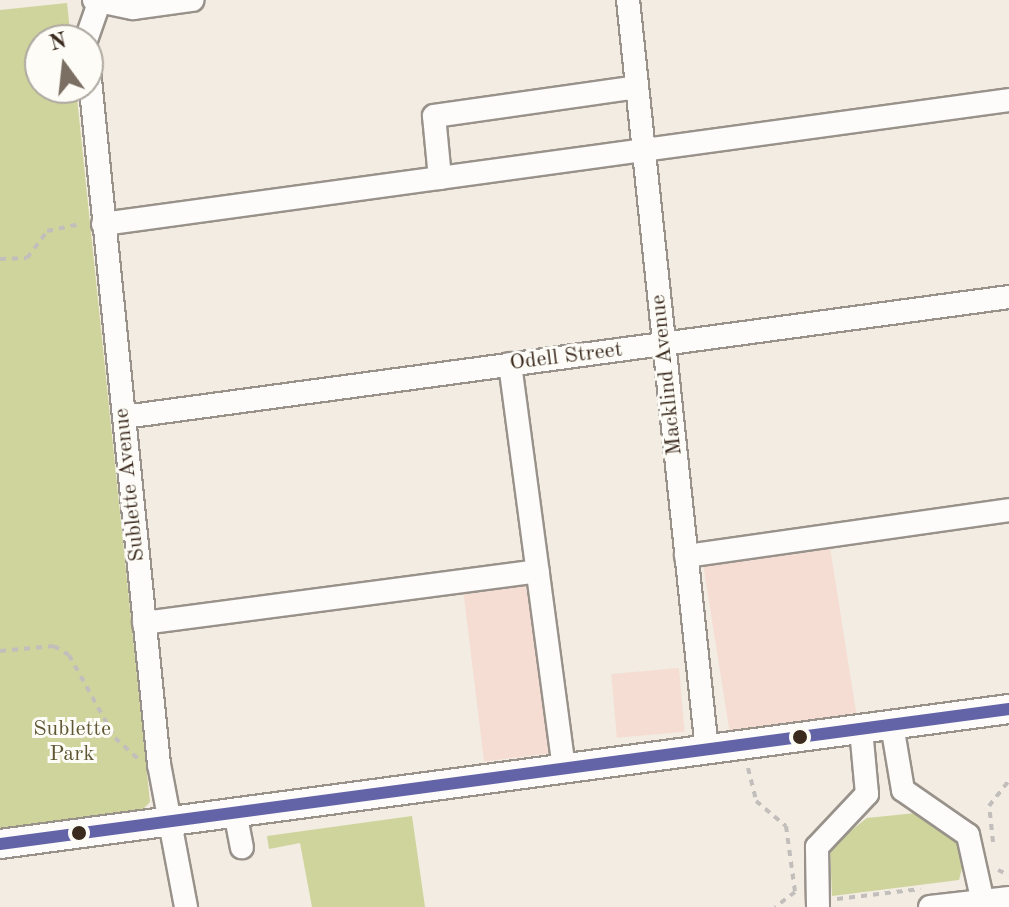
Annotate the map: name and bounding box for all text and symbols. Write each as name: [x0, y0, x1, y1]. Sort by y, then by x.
north arrow: [24, 24, 104, 104]
text: N: [47, 30, 69, 56]
street label: Macklind Avenue: [645, 293, 689, 457]
street label: Odell Street: [508, 337, 624, 377]
street label: Sublette Avenue: [109, 407, 151, 563]
park label: Sublette Park: [33, 716, 111, 768]
unlabelled marker: [792, 729, 808, 745]
unlabelled marker: [71, 825, 87, 841]

